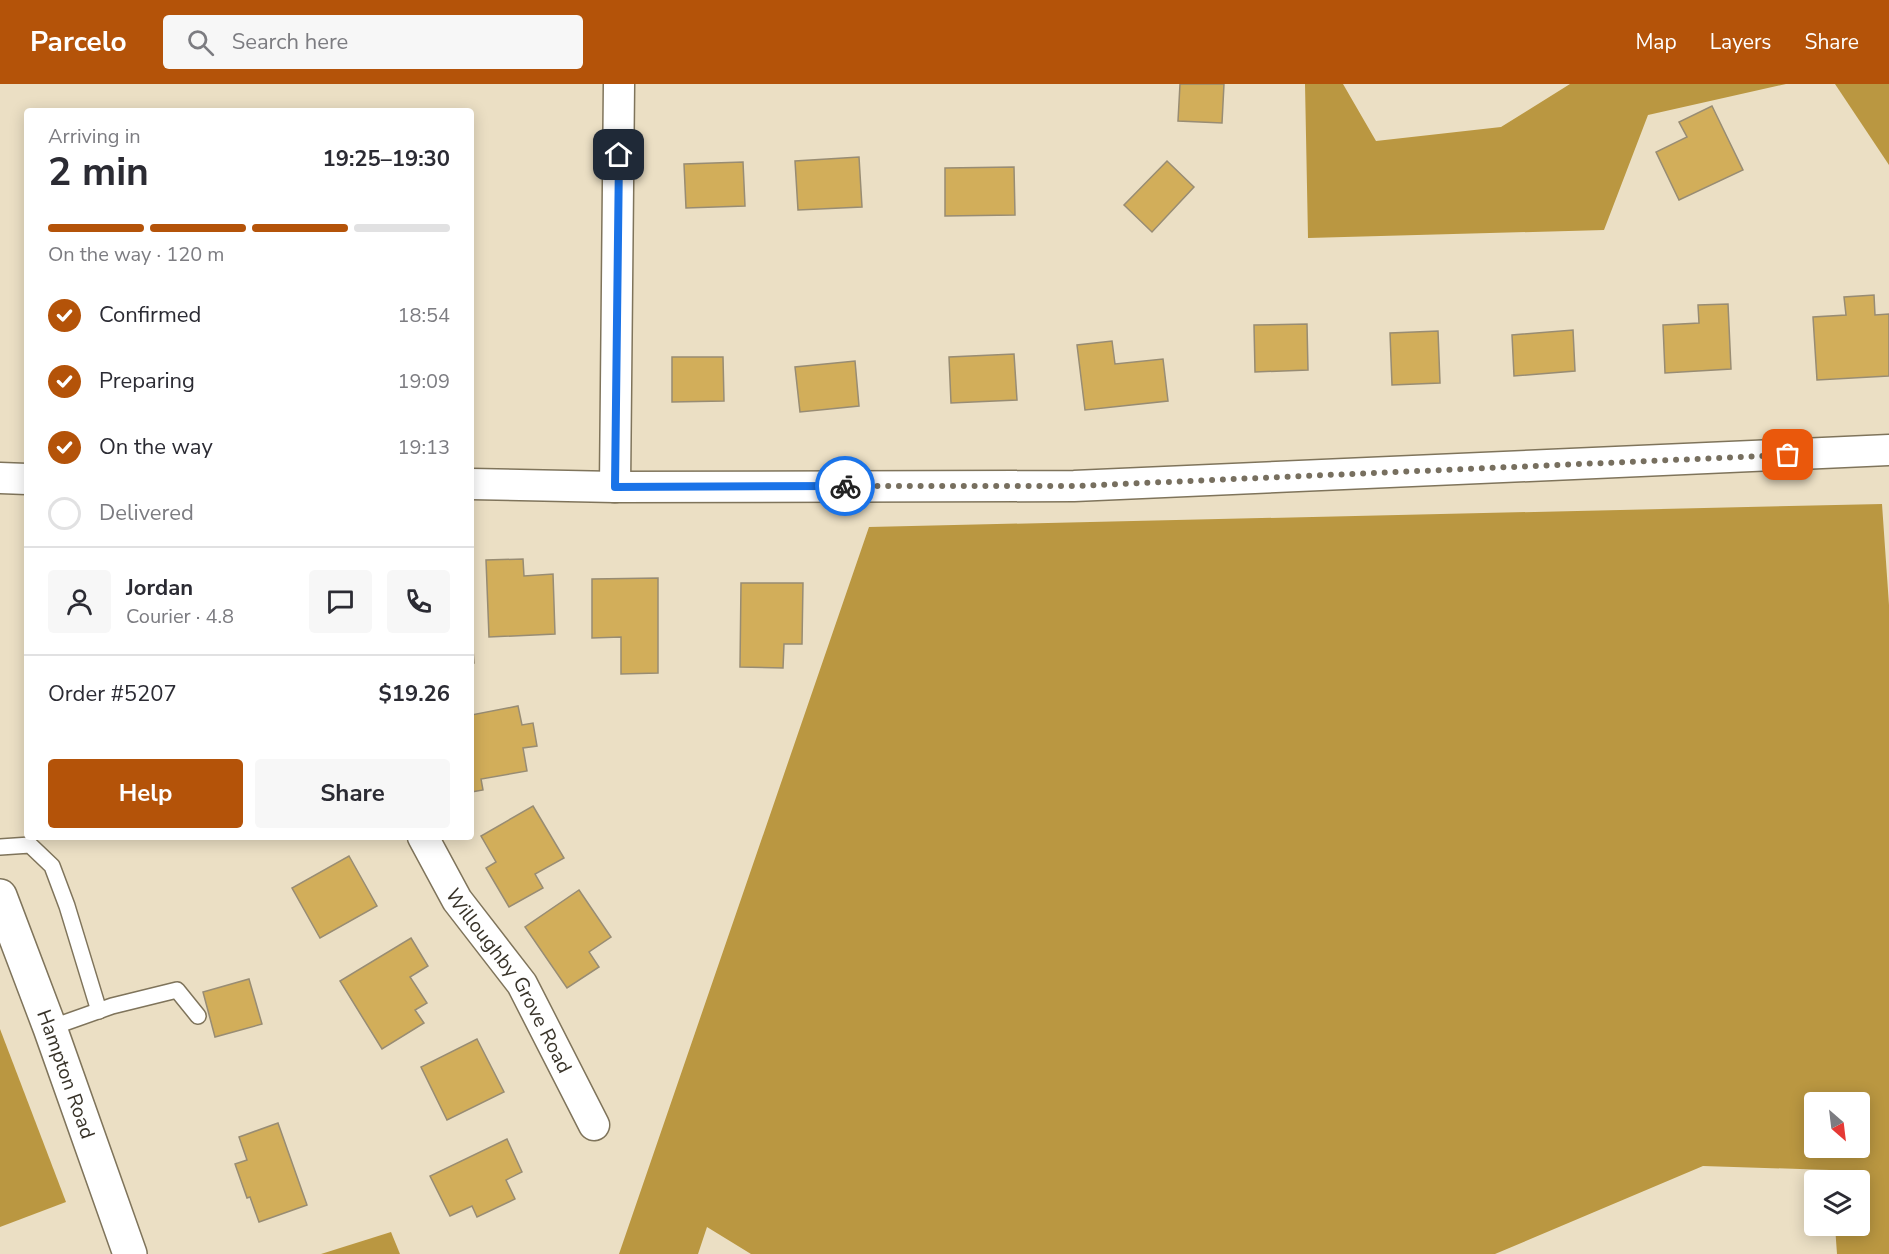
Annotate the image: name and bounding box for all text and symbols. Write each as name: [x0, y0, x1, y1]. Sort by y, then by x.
search box: [163, 15, 583, 69]
text: Parcelo: [30, 23, 127, 61]
icon: search: [184, 26, 217, 59]
text: Search here: [232, 27, 348, 57]
text: Map: [1635, 28, 1677, 56]
text: Layers: [1710, 28, 1771, 56]
text: Share: [1804, 28, 1859, 56]
text: Arriving in: [48, 123, 141, 150]
pin: [593, 129, 644, 180]
icon: home: [602, 138, 635, 171]
text: 19:25–19:30: [322, 144, 450, 174]
text: 2 min: [48, 146, 149, 199]
text: On the way · 120 m: [48, 241, 224, 268]
icon: check: [48, 299, 81, 332]
text: Confirmed: [99, 300, 201, 330]
text: 18:54: [397, 302, 450, 329]
icon: check: [48, 365, 81, 398]
text: Preparing: [99, 366, 195, 396]
text: 19:09: [397, 368, 450, 395]
pin: [1762, 429, 1813, 480]
icon: check: [48, 431, 81, 464]
text: On the way: [99, 432, 213, 462]
text: 19:13: [397, 434, 450, 461]
icon: bag: [1771, 438, 1804, 471]
courier: [815, 456, 875, 516]
icon: bike: [829, 470, 862, 503]
text: Delivered: [99, 498, 194, 528]
button: person: [48, 570, 111, 633]
button: chat: [309, 570, 372, 633]
button: phone: [387, 570, 450, 633]
text: Jordan: [126, 573, 193, 603]
text: Courier · 4.8: [126, 603, 234, 630]
text: Order #5207: [48, 679, 177, 709]
text: $19.26: [379, 679, 450, 709]
button: Help: [48, 759, 243, 828]
button: Share: [255, 759, 450, 828]
street label: Willoughby Grove Road: [440, 883, 579, 1078]
street label: Hampton Road: [31, 1005, 102, 1142]
north arrow: [1804, 1092, 1870, 1158]
map controls: [1804, 1092, 1870, 1236]
button: layers: [1804, 1170, 1870, 1236]

